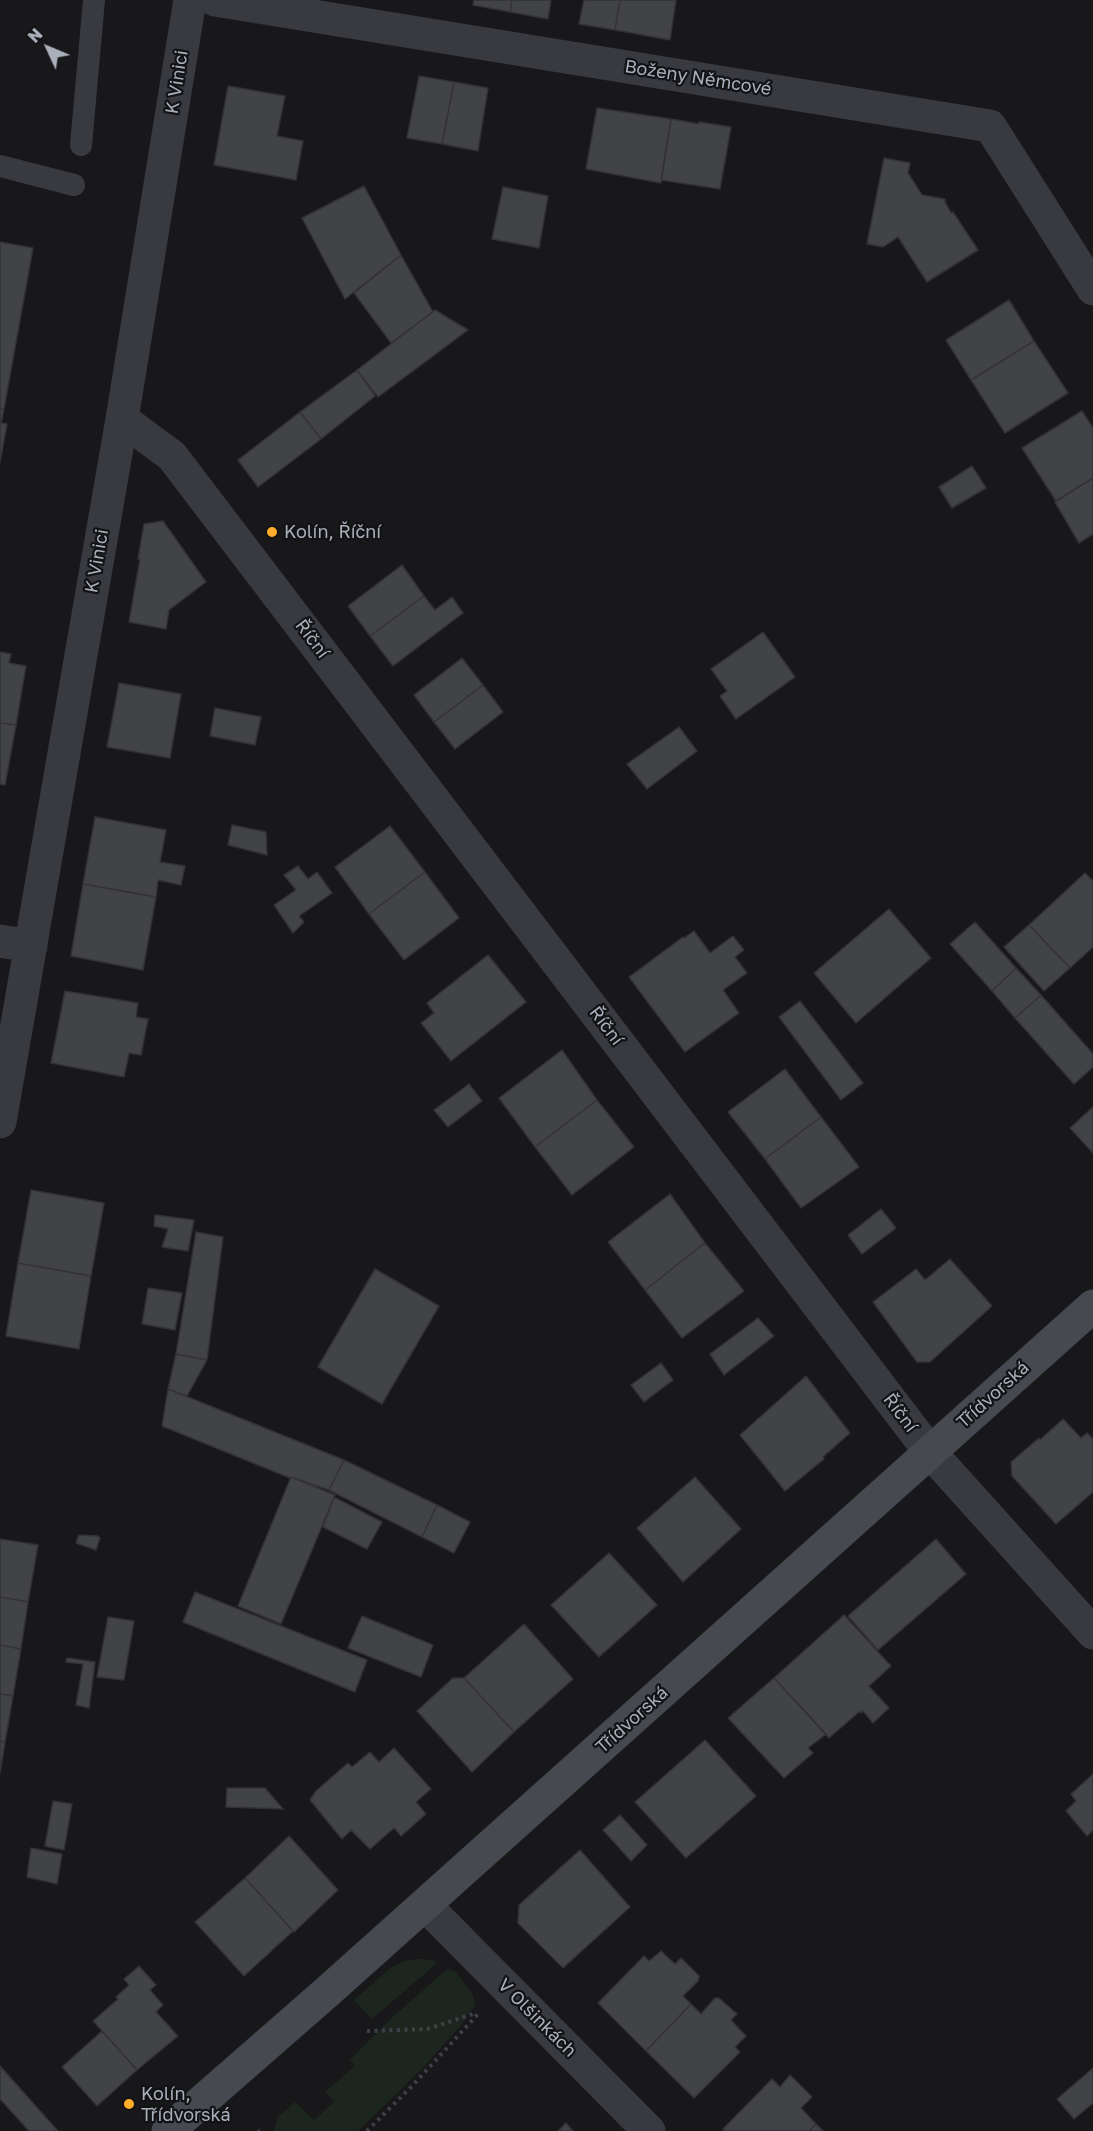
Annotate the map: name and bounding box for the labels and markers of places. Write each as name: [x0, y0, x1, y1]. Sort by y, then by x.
place label: Kolín, Říční: [284, 521, 381, 543]
marker: Kolín, Říční: [265, 525, 279, 539]
place label: Kolín, Třídvorská: [141, 2083, 231, 2126]
marker: Kolín, Třídvorská: [122, 2097, 136, 2111]

